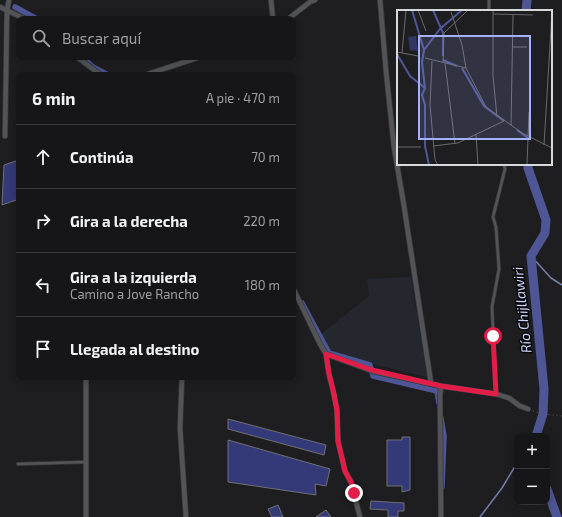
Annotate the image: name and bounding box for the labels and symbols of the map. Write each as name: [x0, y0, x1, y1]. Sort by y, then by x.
inset map: [397, 10, 552, 165]
water label: Río Chijllawiri: [508, 266, 534, 354]
route start: [484, 327, 502, 345]
route end: [345, 484, 363, 502]

